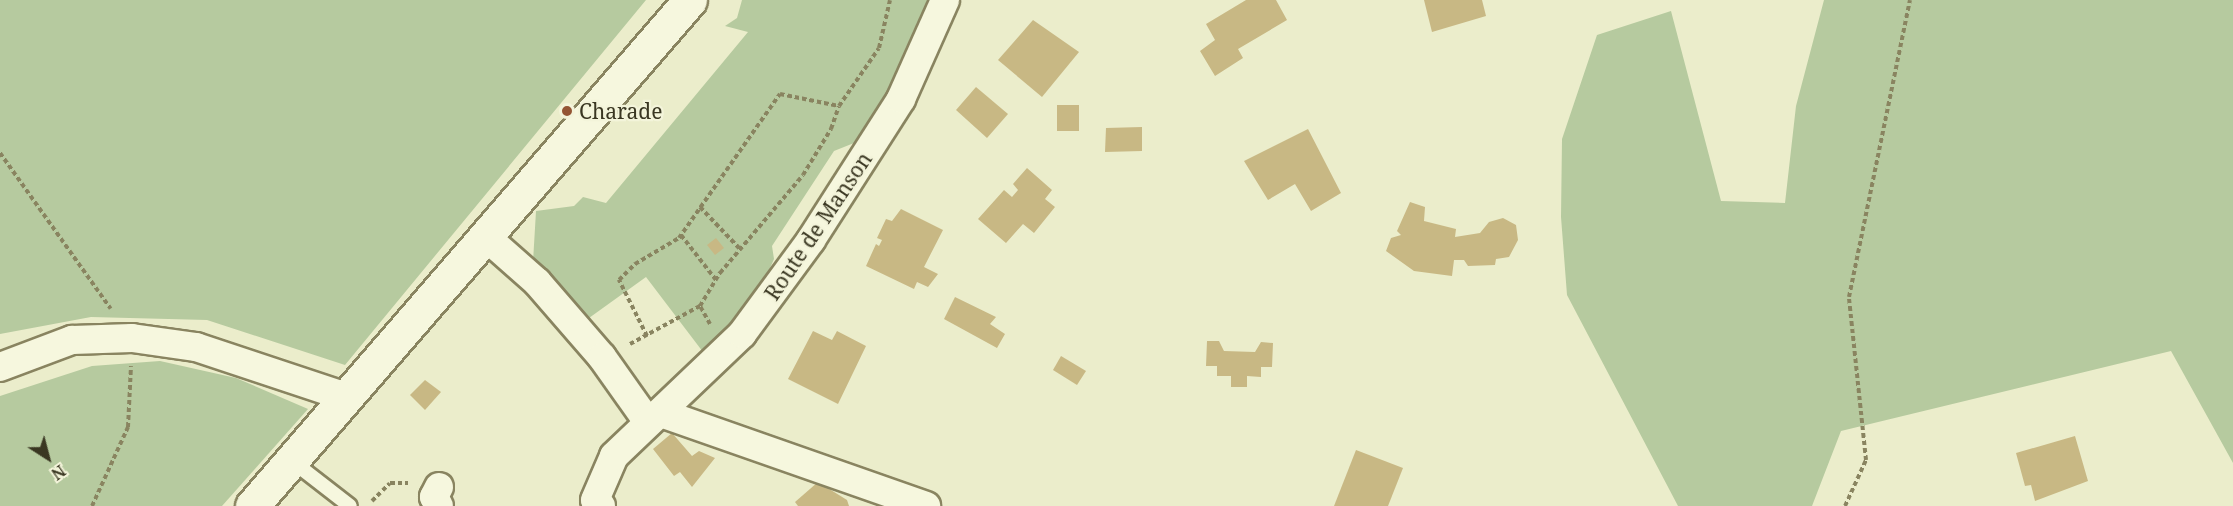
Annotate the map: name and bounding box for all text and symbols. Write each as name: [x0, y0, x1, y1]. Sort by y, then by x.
place label: Charade: [579, 98, 662, 124]
marker: Charade: [560, 104, 574, 118]
street label: Route de Manson: [759, 147, 877, 305]
north arrow: [18, 428, 78, 488]
text: N: [47, 460, 70, 485]

